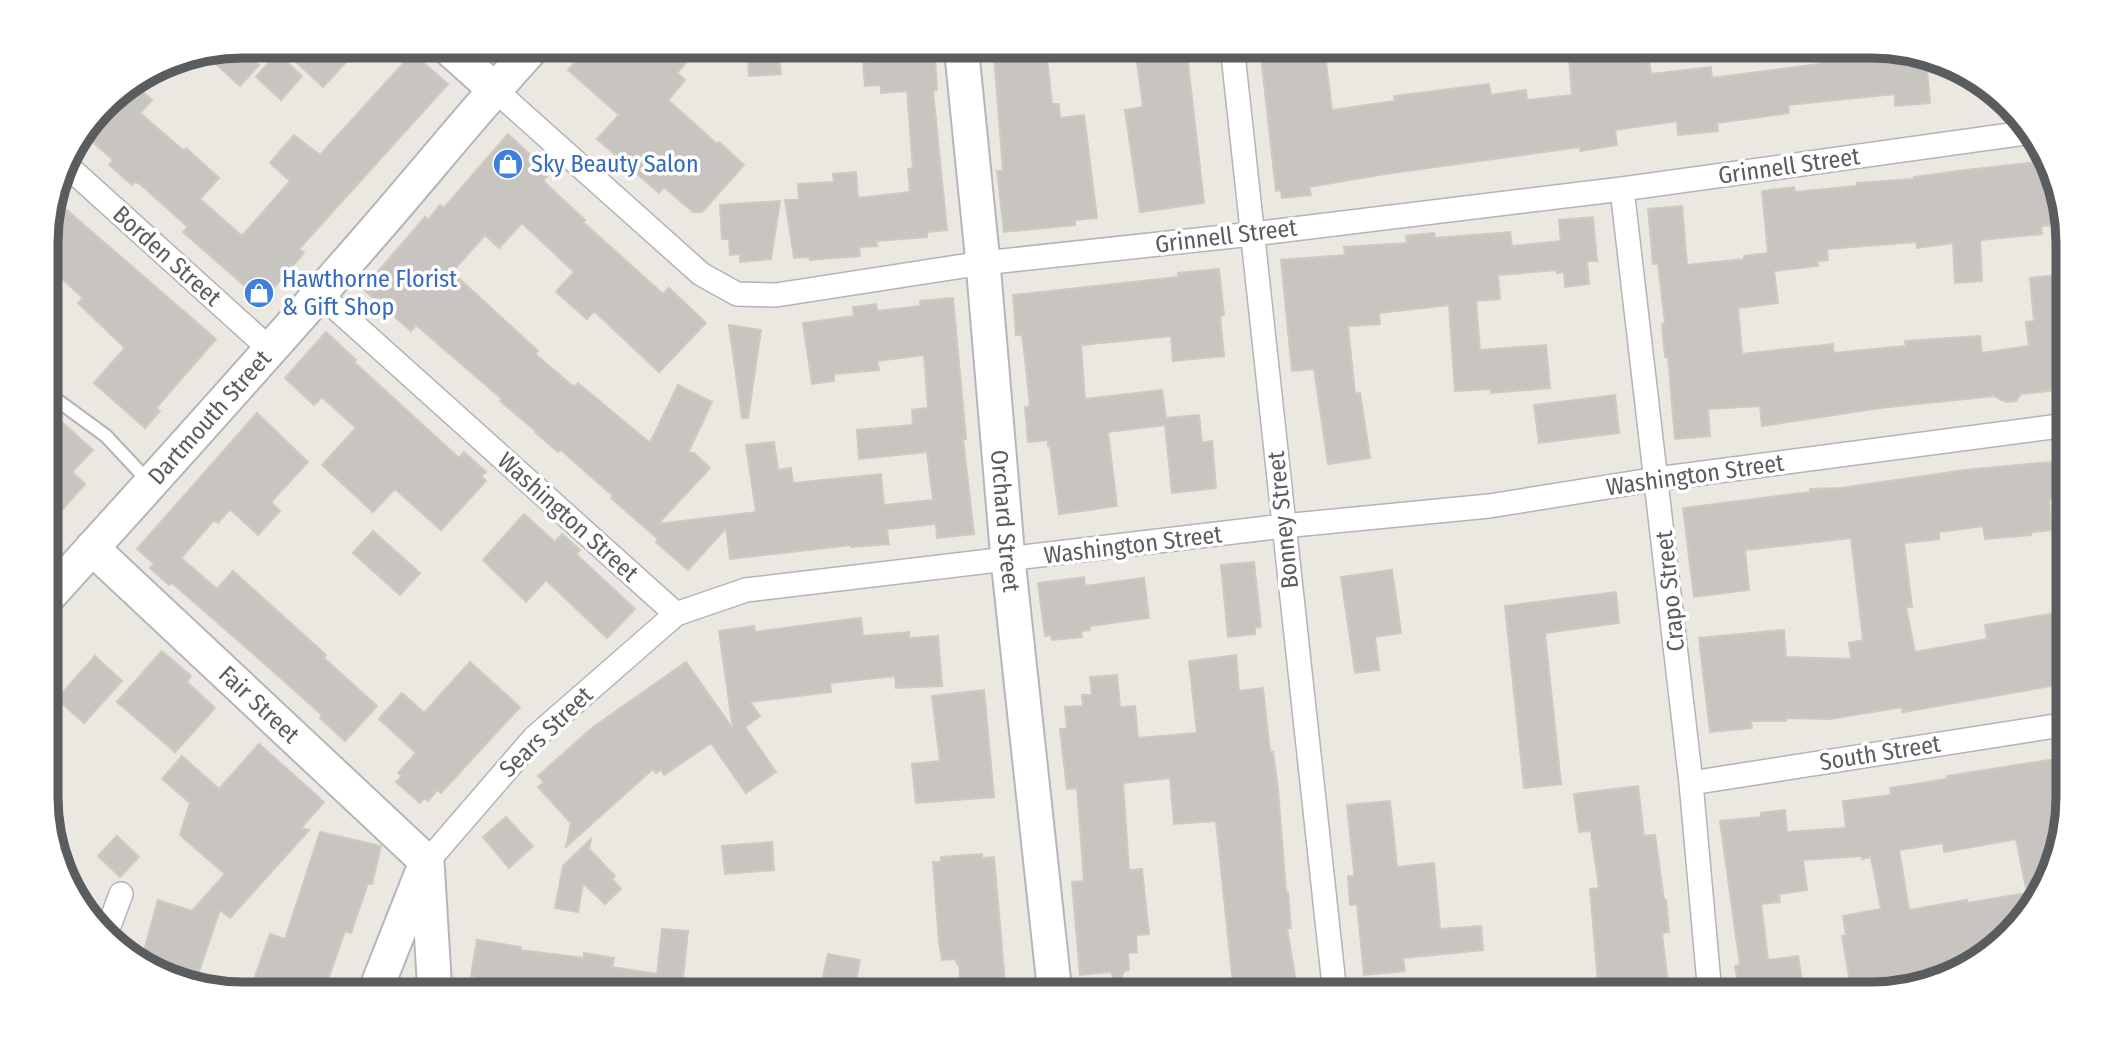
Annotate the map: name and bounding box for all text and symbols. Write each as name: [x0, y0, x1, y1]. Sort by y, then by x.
street label: Grinnell Street: [1716, 142, 1862, 190]
shop icon: Sky Beauty Salon: [491, 147, 525, 181]
place label: Sky Beauty Salon: [531, 150, 699, 178]
street label: Borden Street: [107, 200, 227, 312]
street label: Grinnell Street: [1153, 213, 1299, 259]
place label: Hawthorne Florist & Gift Shop: [282, 265, 457, 321]
shop icon: Hawthorne Florist & Gift Shop: [242, 276, 276, 310]
street label: Dartmouth Street: [142, 344, 277, 490]
street label: Washington Street: [492, 447, 644, 587]
street label: Orchard Street: [985, 449, 1025, 594]
street label: Washington Street: [1604, 449, 1786, 501]
street label: Bonney Street: [1262, 450, 1304, 590]
street label: Washington Street: [1042, 520, 1224, 570]
street label: Crapo Street: [1650, 529, 1690, 653]
street label: Fair Street: [213, 660, 305, 749]
street label: Sears Street: [494, 681, 598, 783]
street label: South Street: [1817, 730, 1943, 776]

